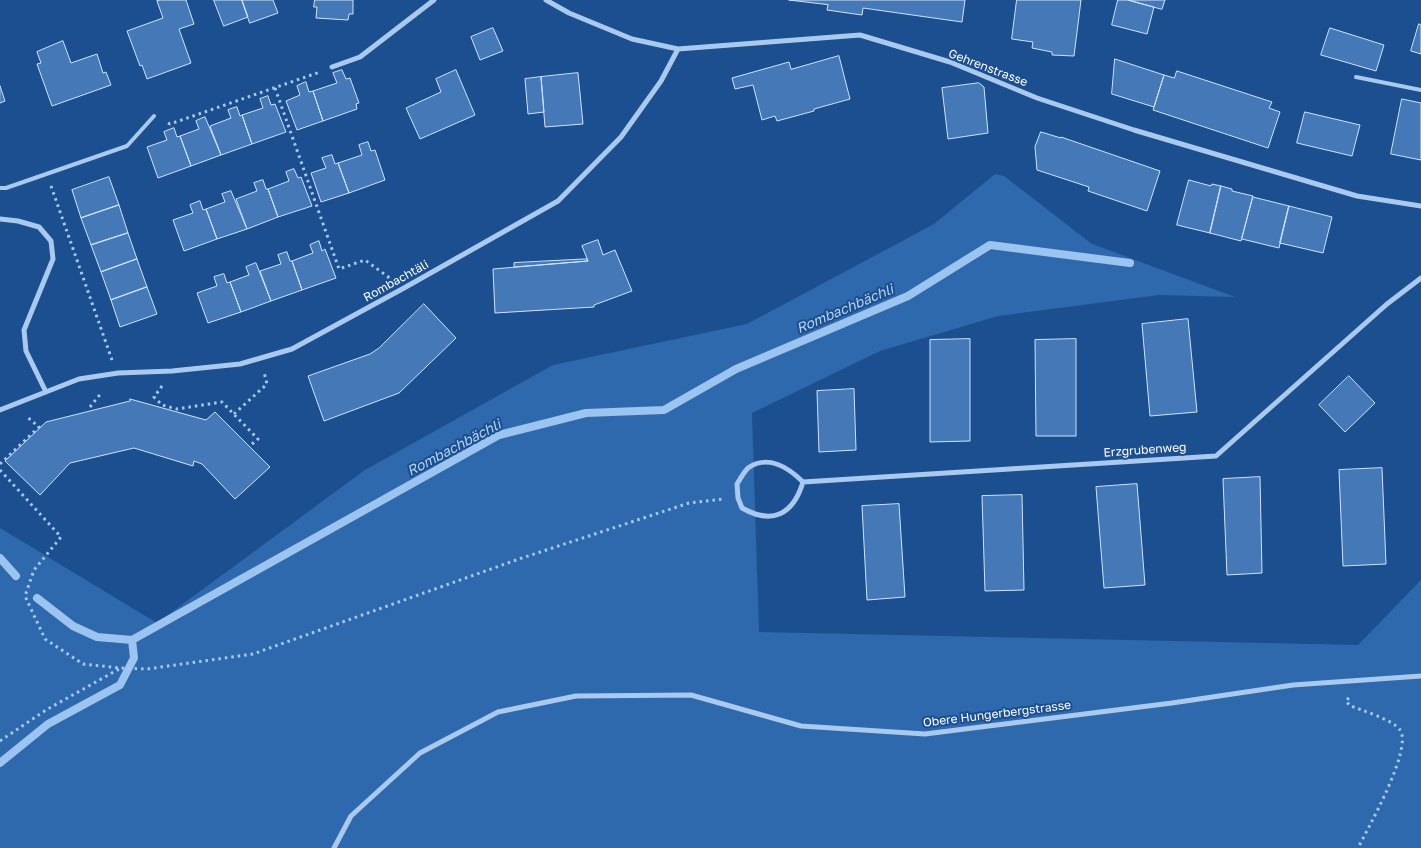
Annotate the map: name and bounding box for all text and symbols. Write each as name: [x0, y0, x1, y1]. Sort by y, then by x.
street label: Gehrenstrasse: [946, 46, 1030, 90]
street label: Rombachtäli: [361, 257, 431, 305]
water label: Rombachbächli: [794, 281, 896, 337]
water label: Rombachbächli: [404, 416, 504, 480]
street label: Erzgrubenweg: [1103, 440, 1187, 460]
street label: Obere Hungerbergstrasse: [922, 698, 1072, 730]

